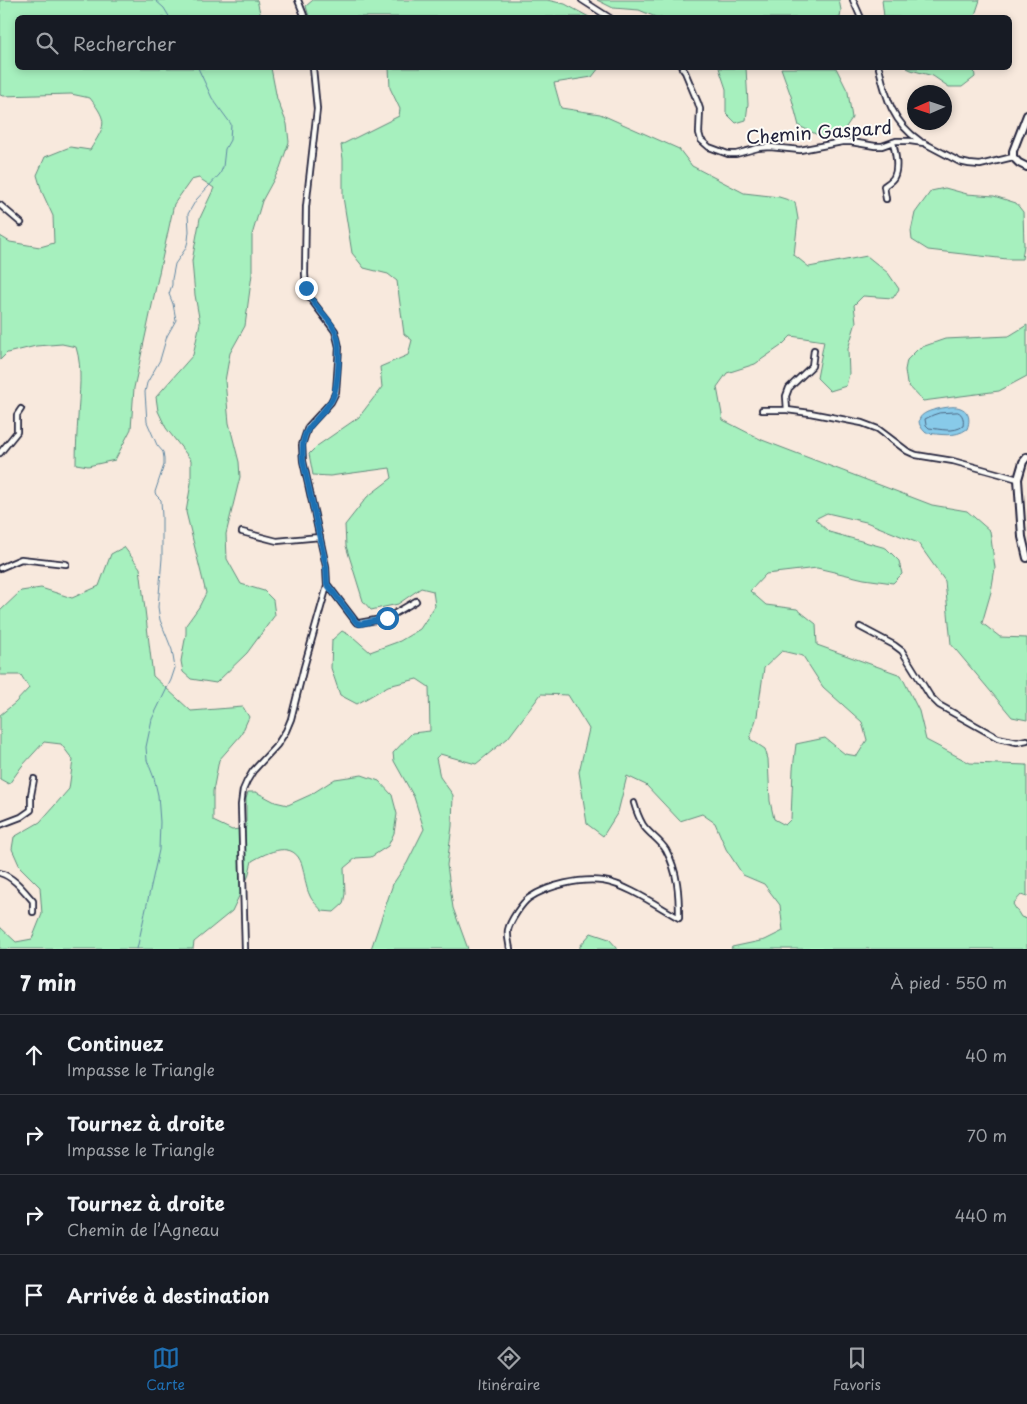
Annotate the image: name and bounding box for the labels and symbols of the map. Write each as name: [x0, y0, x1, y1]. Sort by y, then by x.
north arrow: [907, 85, 952, 130]
street label: Chemin Gaspard: [745, 113, 893, 150]
route end: [295, 277, 318, 300]
route start: [376, 607, 399, 630]

